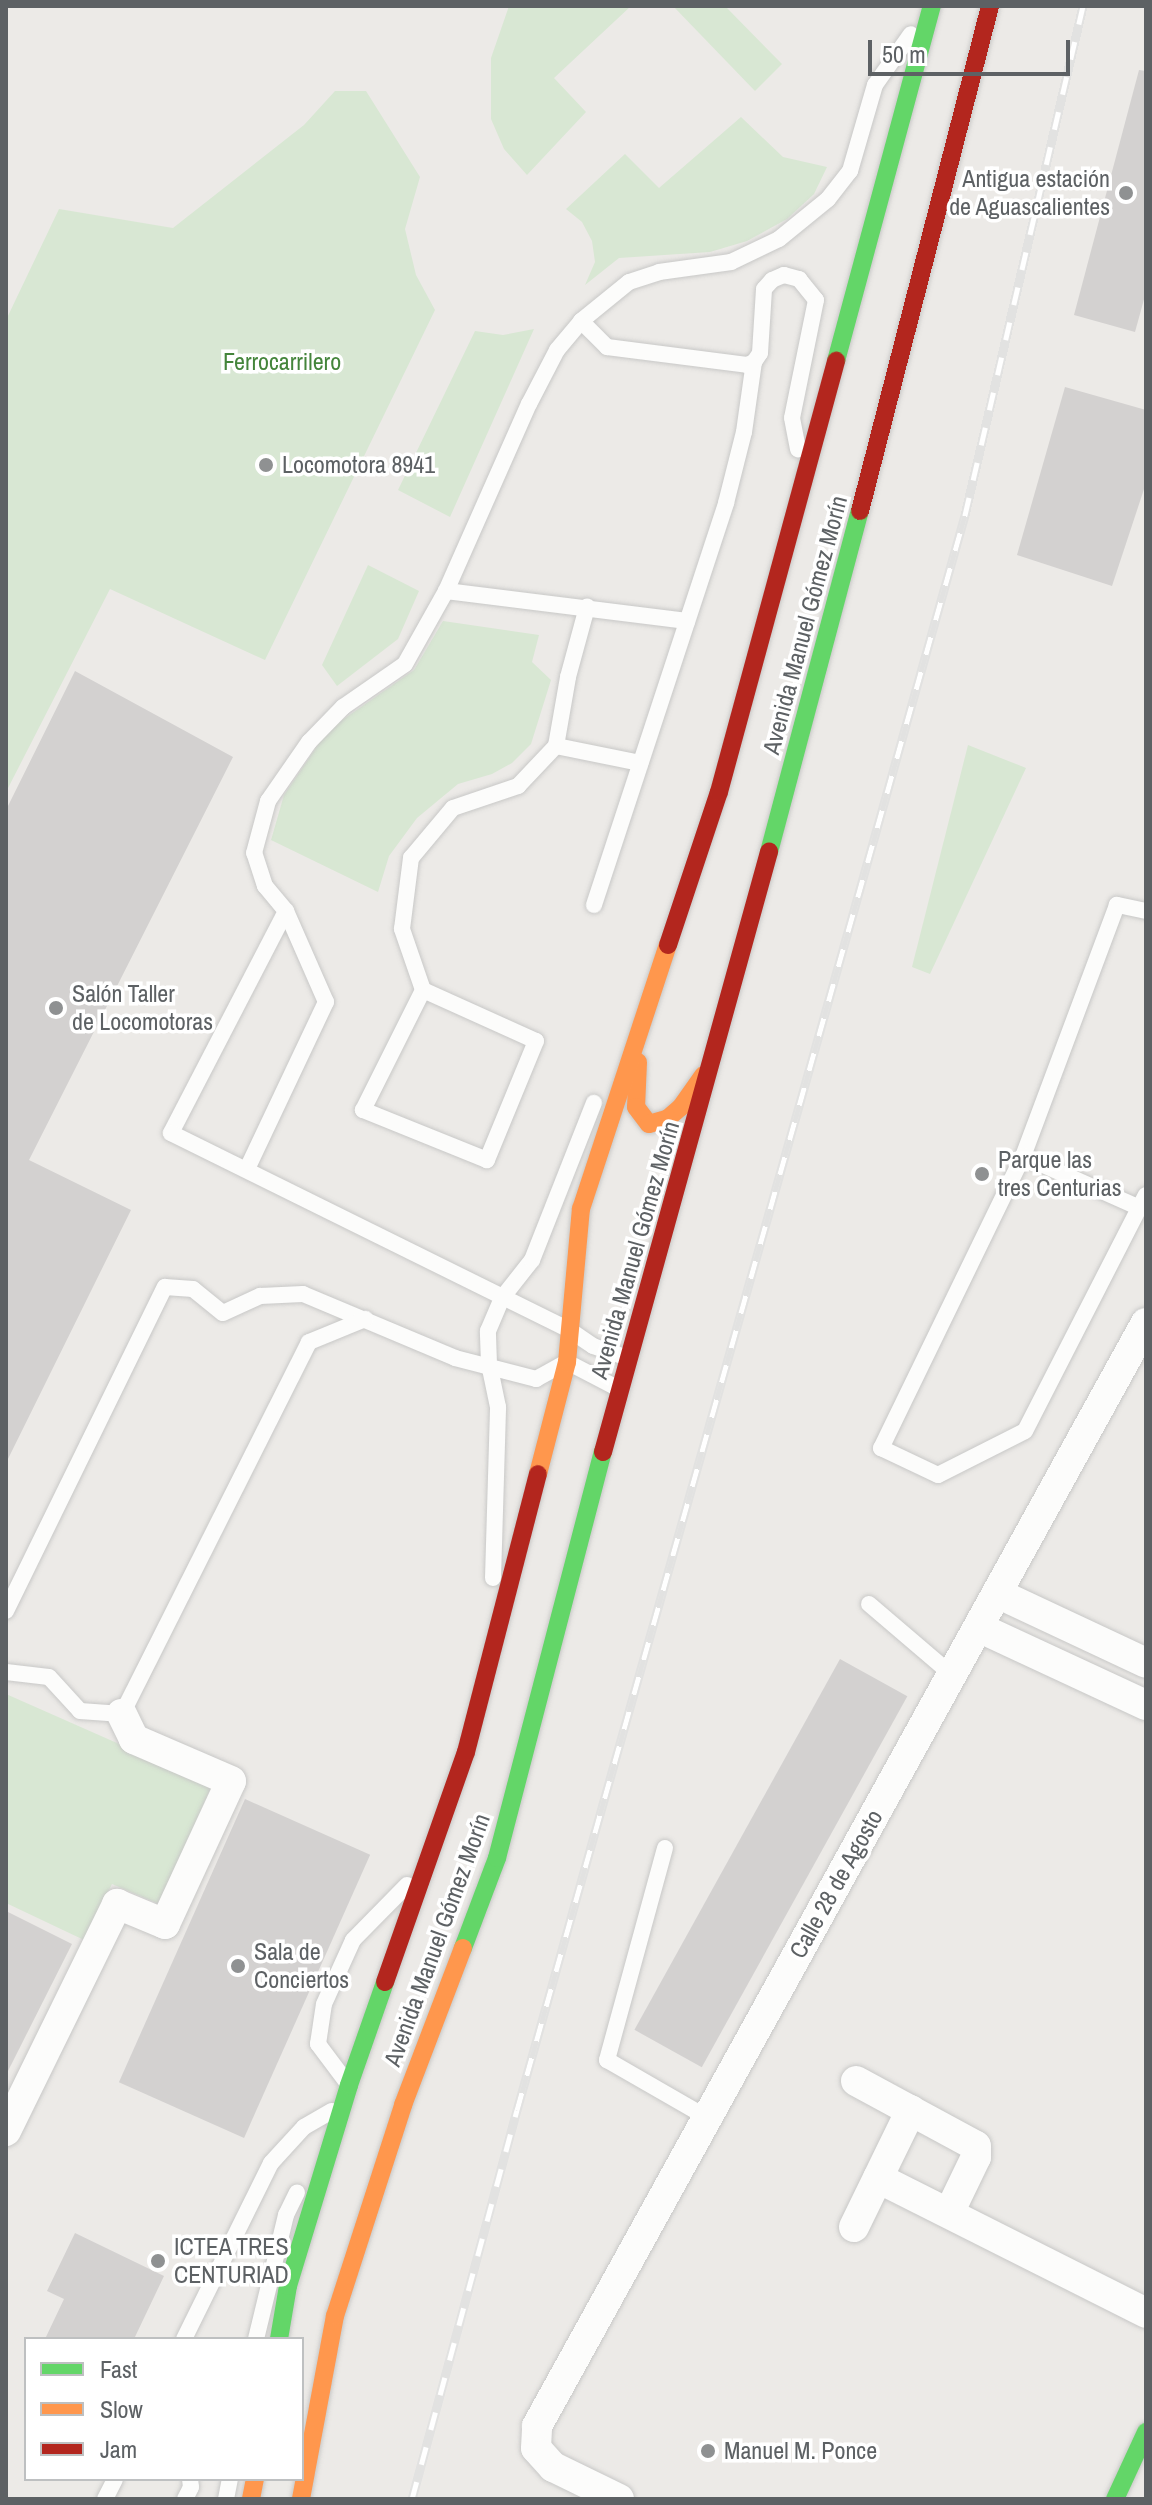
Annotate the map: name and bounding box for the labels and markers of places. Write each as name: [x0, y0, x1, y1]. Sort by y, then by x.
place label: Antigua estación de Aguascalientes: [948, 165, 1110, 221]
marker: Antigua estación de Aguascalientes: [1117, 184, 1135, 202]
place label: Locomotora 8941: [282, 451, 435, 479]
marker: Locomotora 8941: [257, 456, 275, 474]
place label: Salón Taller de Locomotoras: [72, 980, 213, 1036]
marker: Salón Taller de Locomotoras: [47, 999, 65, 1017]
place label: Parque las tres Centurias: [998, 1146, 1122, 1202]
marker: Parque las tres Centurias: [973, 1165, 991, 1183]
place label: Sala de Conciertos: [254, 1938, 349, 1994]
marker: Sala de Conciertos: [229, 1957, 247, 1975]
place label: ICTEA TRES CENTURIAD: [174, 2233, 290, 2289]
marker: ICTEA TRES CENTURIAD: [149, 2252, 167, 2270]
place label: Manuel M. Ponce: [724, 2437, 877, 2465]
marker: Manuel M. Ponce: [699, 2442, 717, 2460]

